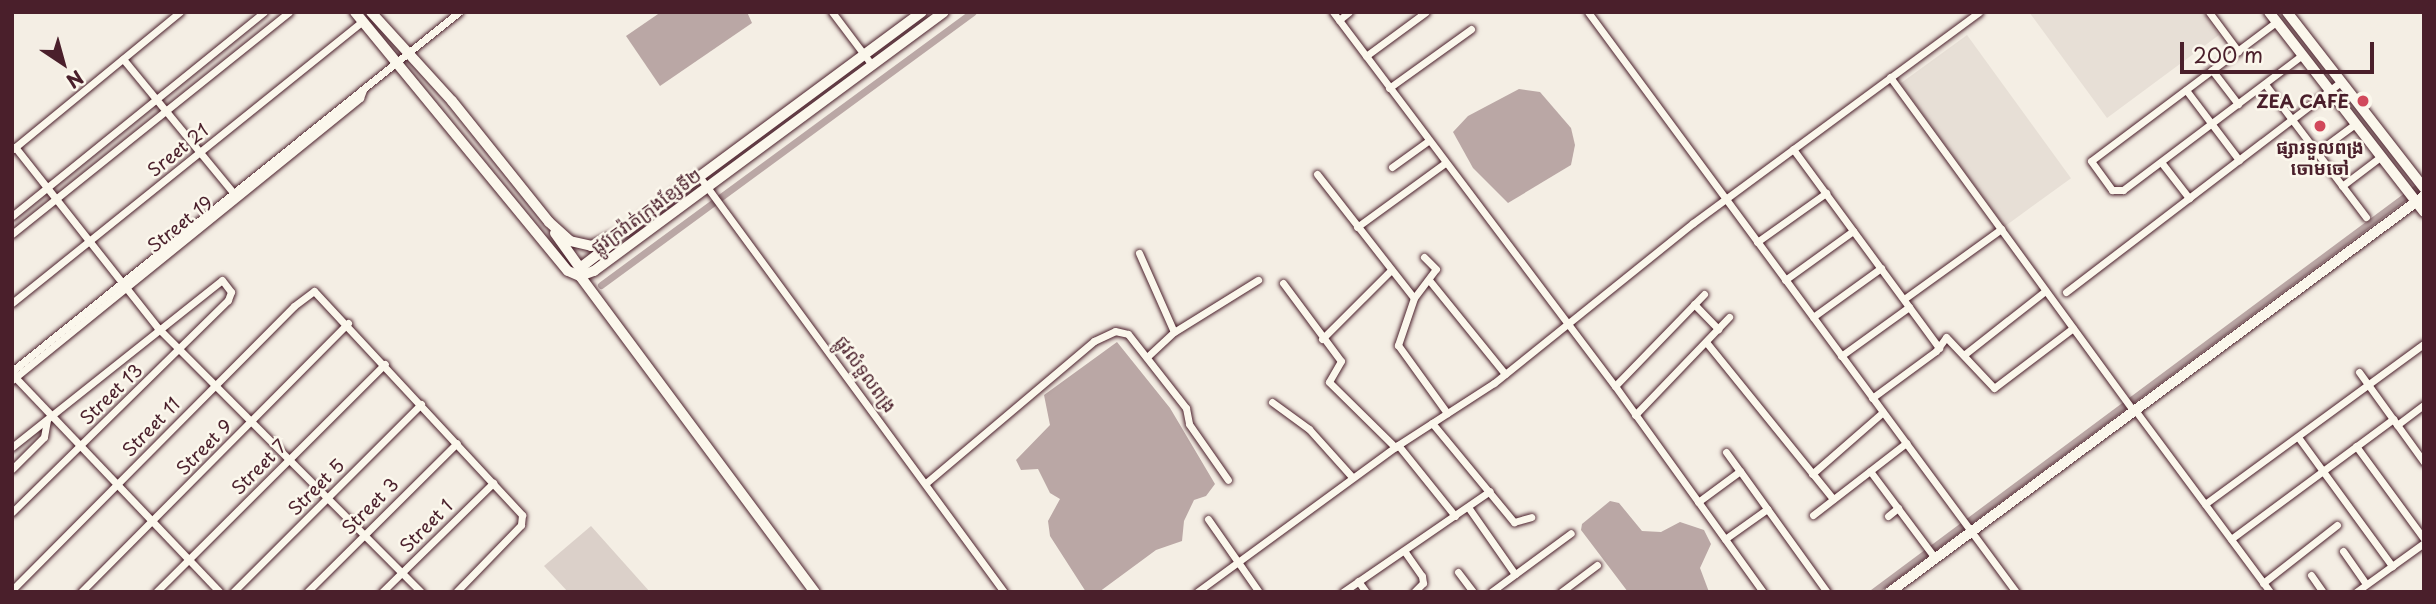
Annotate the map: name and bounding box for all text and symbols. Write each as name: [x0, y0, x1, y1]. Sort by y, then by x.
north arrow: [28, 28, 98, 98]
scale bar: [2184, 28, 2378, 72]
text: 200 m: [2193, 38, 2263, 70]
text: N: [61, 64, 90, 96]
place label: ZEA CAFE: [2257, 90, 2349, 112]
marker: ZEA CAFE: [2355, 93, 2371, 109]
marker: ផ្សារទួលពង្រ ចោមចៅ: [2312, 118, 2328, 134]
street label: Sreet 21: [143, 119, 213, 181]
place label: ផ្សារទួលពង្រ ចោមចៅ: [2276, 137, 2364, 180]
street label: ផ្លូវក្រវ៉ាត់ក្រុងខ្សែទី២: [587, 164, 705, 258]
street label: Street 19: [143, 191, 217, 257]
street label: ផ្លូវលំទួលពង្រ: [831, 331, 901, 417]
street label: Street 13: [75, 359, 147, 429]
street label: Street 11: [117, 393, 185, 461]
street label: Street 9: [172, 415, 236, 479]
street label: Street 7: [227, 435, 291, 499]
street label: Street 5: [283, 454, 349, 520]
street label: Street 3: [337, 473, 403, 539]
street label: Street 1: [394, 494, 458, 558]

